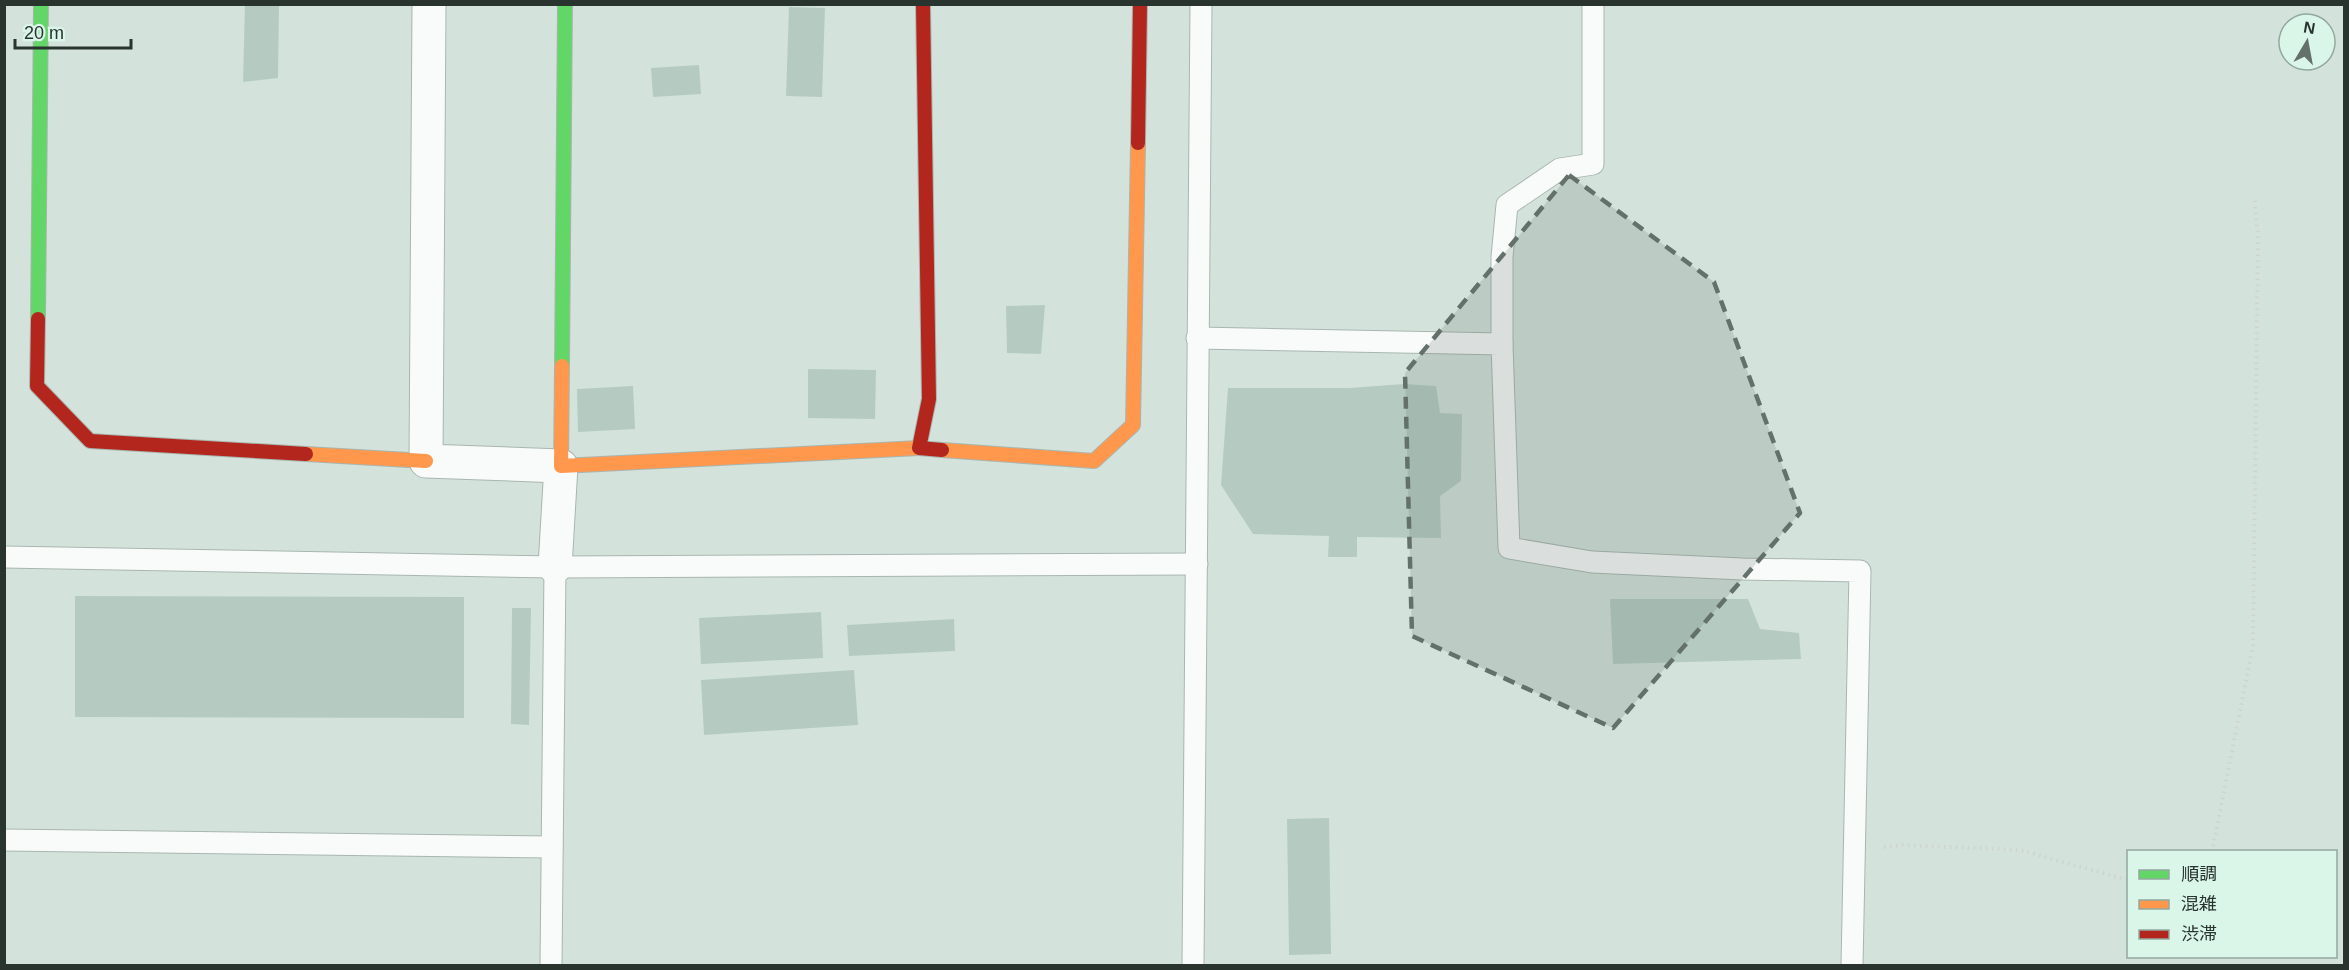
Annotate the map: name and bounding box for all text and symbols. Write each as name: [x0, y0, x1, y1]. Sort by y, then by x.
scale bar: [15, 12, 130, 50]
north arrow: [2277, 12, 2337, 72]
text: N: [2302, 18, 2317, 37]
text: 20 m: [24, 23, 64, 43]
legend: [2127, 850, 2337, 958]
text: 順調: [2181, 864, 2217, 884]
text: 混雑: [2181, 894, 2217, 914]
text: 渋滞: [2181, 924, 2217, 944]

